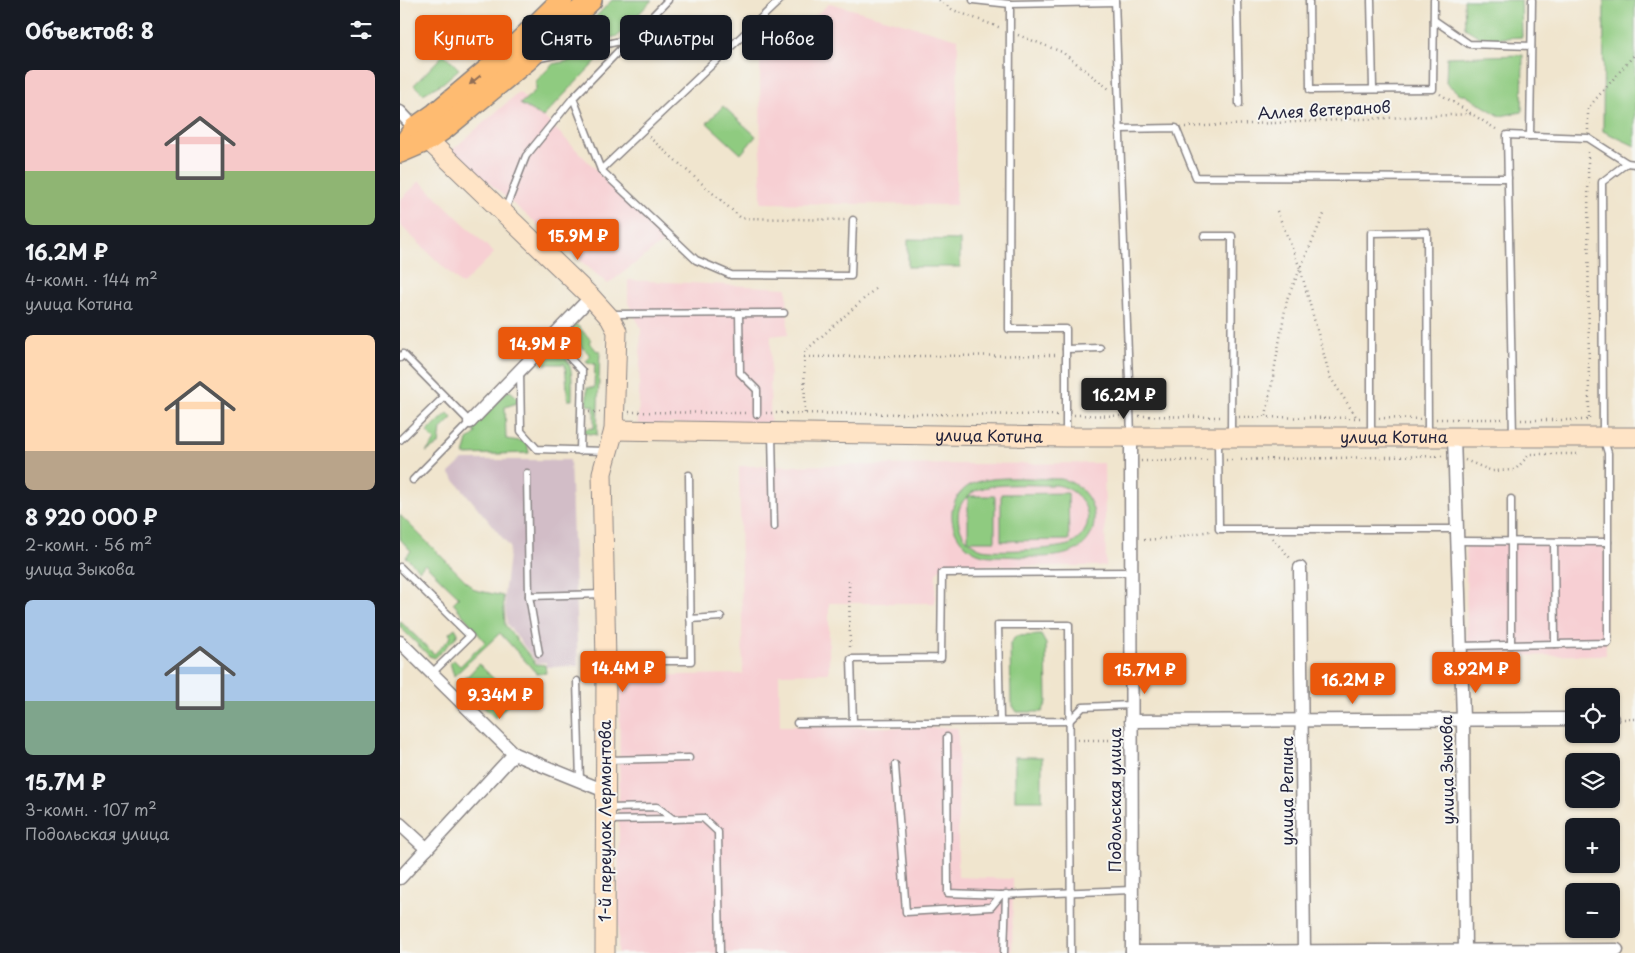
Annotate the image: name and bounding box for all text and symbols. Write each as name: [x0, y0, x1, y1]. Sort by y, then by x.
text: Объектов: 8: [25, 14, 154, 46]
chip: Купить: [415, 15, 512, 60]
chip: Снять: [522, 15, 610, 60]
chip: Фильтры: [620, 15, 732, 60]
chip: Новое: [742, 15, 833, 60]
icon: filters: [347, 16, 375, 44]
one-way arrow: [469, 75, 482, 86]
street label: Аллея ветеранов: [1257, 94, 1391, 124]
icon: home: [155, 103, 245, 193]
pin: 15.9M ₽: [532, 218, 624, 261]
text: 15.9M ₽: [548, 223, 608, 247]
text: 16.2M ₽: [25, 235, 108, 267]
text: 4-комн. · 144 m²: [25, 267, 158, 291]
text: улица Котина: [25, 291, 133, 315]
pin: 14.9M ₽: [494, 326, 586, 369]
text: 14.9M ₽: [509, 331, 571, 355]
icon: home: [155, 368, 245, 458]
pin: 16.2M ₽: [1078, 378, 1170, 420]
text: 16.2M ₽: [1092, 382, 1156, 406]
street label: улица Котина: [935, 422, 1043, 448]
street label: улица Котина: [1340, 424, 1448, 448]
text: 8 920 000 ₽: [25, 500, 158, 532]
text: 2-комн. · 56 m²: [25, 532, 152, 556]
text: улица Зыкова: [25, 556, 135, 580]
icon: home: [155, 633, 245, 723]
pin: 14.4M ₽: [577, 650, 669, 693]
pin: 15.7M ₽: [1099, 652, 1191, 695]
pin: 8.92M ₽: [1430, 652, 1522, 694]
text: 14.4M ₽: [591, 655, 655, 679]
text: 8.92M ₽: [1443, 656, 1509, 680]
text: 15.7M ₽: [1114, 657, 1176, 681]
pin: 16.2M ₽: [1307, 662, 1399, 705]
text: 16.2M ₽: [1321, 667, 1385, 691]
pin: 9.34M ₽: [454, 678, 546, 720]
text: 9.34M ₽: [467, 682, 533, 706]
map controls: [1565, 688, 1620, 938]
button: locate: [1565, 688, 1620, 743]
street label: улица Зыкова: [1433, 715, 1459, 825]
street label: 1-й переулок Лермонтова: [592, 720, 616, 922]
street label: Подольская улица: [1102, 728, 1126, 872]
street label: улица Репина: [1274, 736, 1298, 846]
button: layers: [1565, 753, 1620, 808]
text: 15.7M ₽: [25, 765, 106, 797]
text: 3-комн. · 107 m²: [25, 797, 157, 821]
button: +: [1565, 818, 1620, 873]
text: Подольская улица: [25, 821, 169, 845]
button: −: [1565, 883, 1620, 938]

